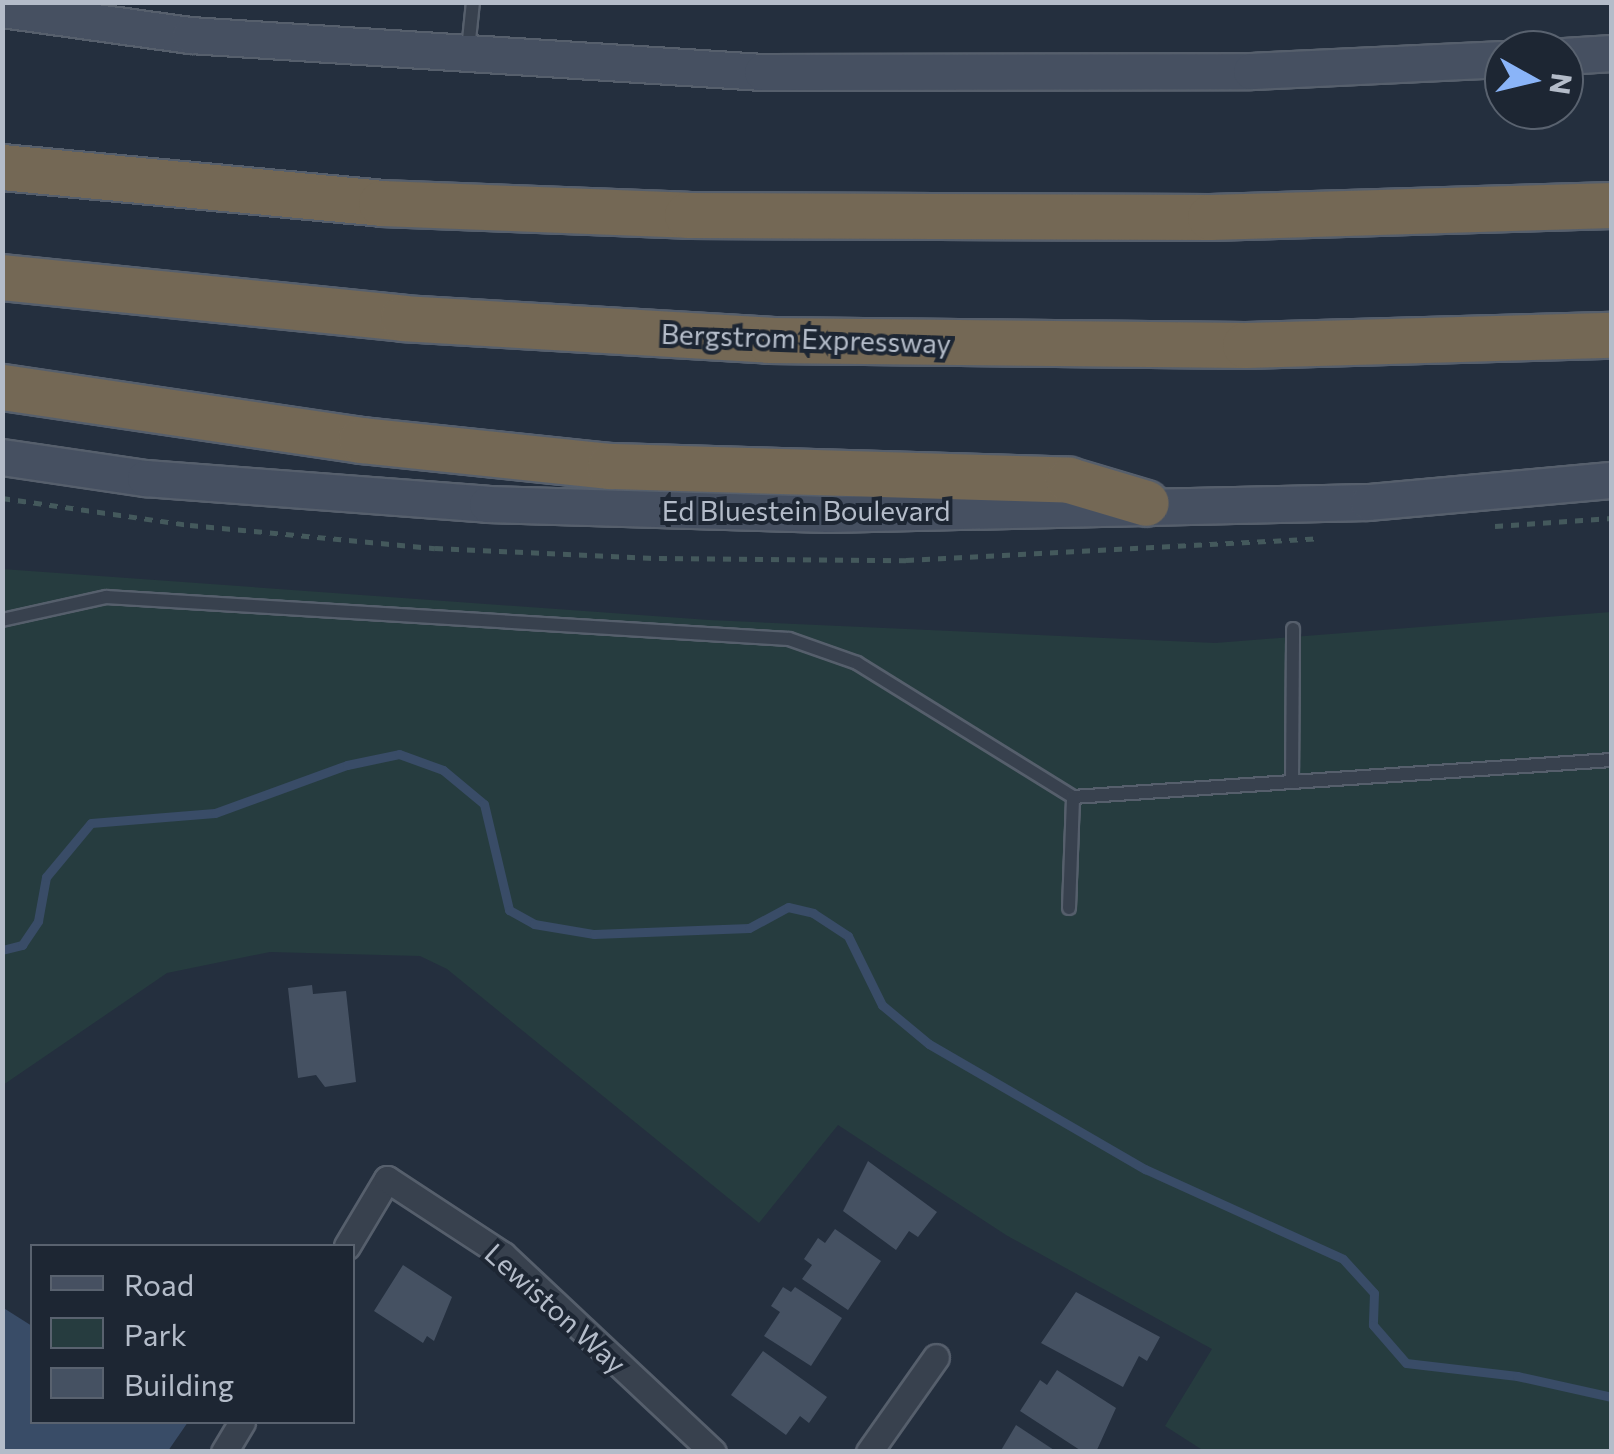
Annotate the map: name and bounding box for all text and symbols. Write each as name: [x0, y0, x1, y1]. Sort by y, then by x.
north arrow: [1484, 30, 1584, 130]
text: N: [1543, 71, 1580, 97]
street label: Bergstrom Expressway: [660, 316, 952, 360]
street label: Ed Bluestein Boulevard: [662, 493, 950, 527]
street label: Lewiston Way: [479, 1236, 633, 1380]
legend: [30, 1244, 355, 1424]
text: Road: [124, 1265, 194, 1302]
text: Park: [124, 1315, 187, 1352]
text: Building: [124, 1365, 234, 1402]

